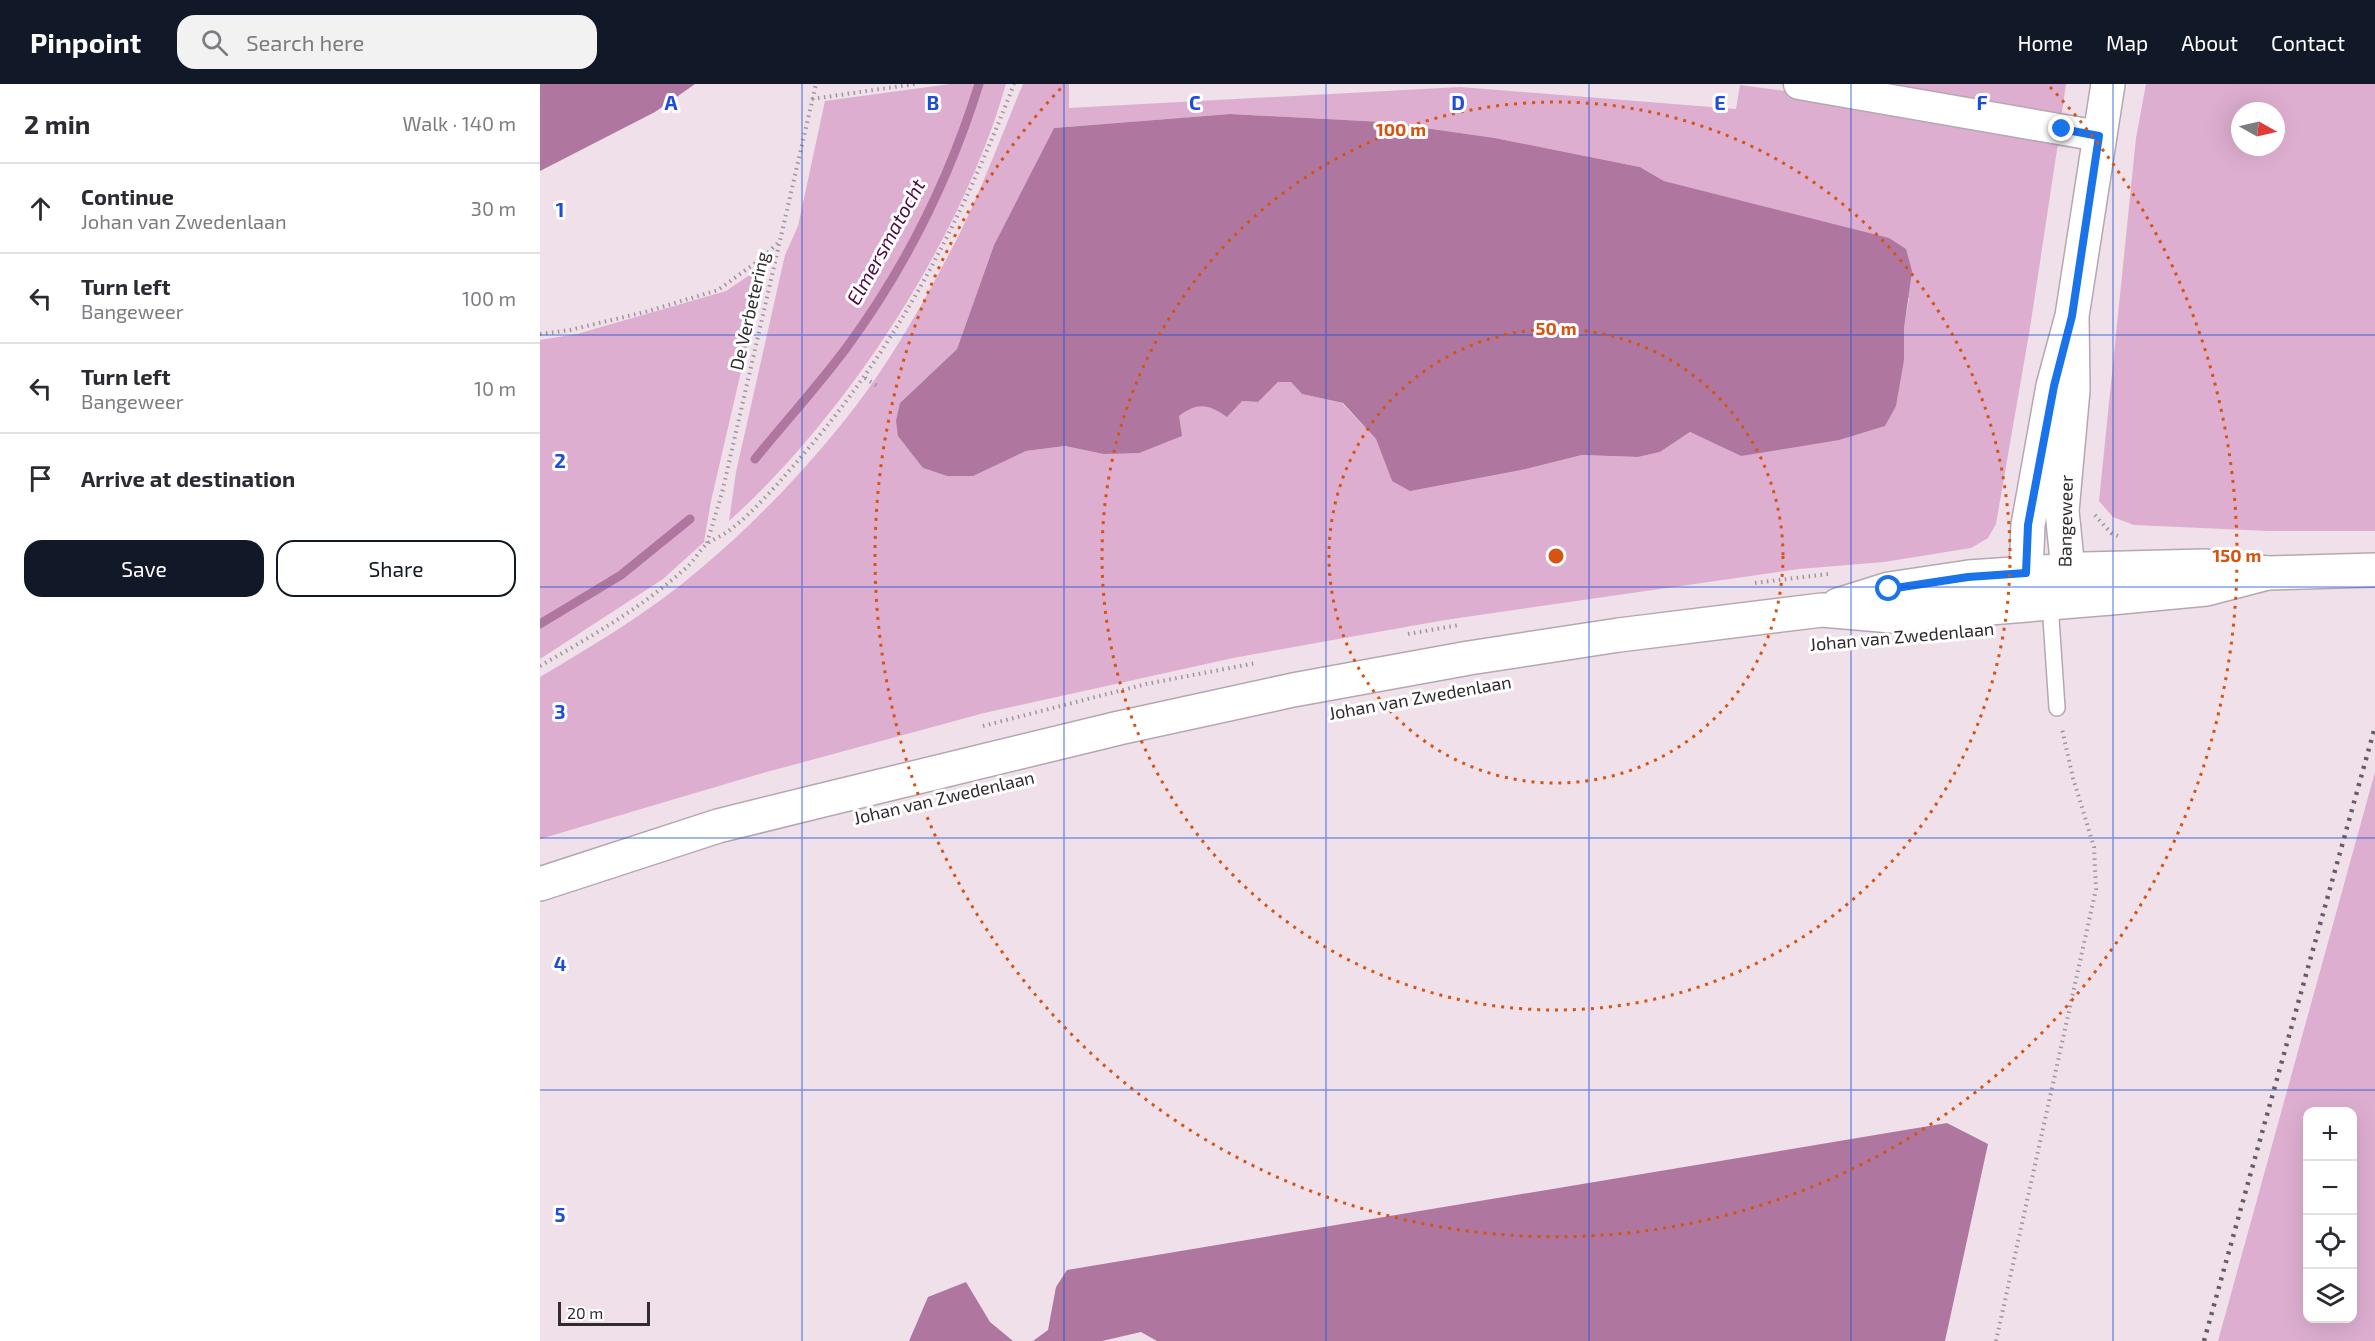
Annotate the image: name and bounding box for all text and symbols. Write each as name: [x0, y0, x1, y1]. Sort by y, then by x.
search box: [177, 15, 597, 69]
text: Pinpoint: [30, 25, 141, 59]
icon: search: [198, 26, 231, 59]
text: Search here: [246, 29, 364, 55]
text: Home: [2017, 30, 2073, 55]
text: Map: [2106, 30, 2148, 55]
text: About: [2181, 30, 2238, 55]
text: Contact: [2271, 30, 2345, 55]
text: A: [664, 90, 678, 114]
text: B: [927, 90, 939, 114]
text: C: [1189, 90, 1201, 114]
text: D: [1451, 90, 1465, 114]
text: E: [1714, 90, 1726, 114]
text: F: [1976, 90, 1988, 114]
north arrow: [2231, 102, 2285, 156]
text: 2 min: [24, 108, 90, 139]
text: Walk · 140 m: [402, 111, 516, 135]
route end: [2048, 115, 2074, 141]
text: 100 m: [1376, 118, 1426, 140]
water label: Elmersmatocht: [841, 174, 930, 308]
text: Continue: [81, 183, 174, 209]
icon: ahead: [24, 192, 57, 225]
text: 30 m: [471, 196, 516, 220]
text: 1: [556, 197, 564, 221]
text: Johan van Zwedenlaan: [81, 209, 287, 233]
street label: De Verbetering: [725, 249, 773, 372]
text: Turn left: [81, 273, 170, 299]
icon: left: [24, 282, 57, 315]
text: 100 m: [462, 286, 516, 310]
text: Bangeweer: [81, 299, 184, 323]
text: 50 m: [1535, 317, 1577, 339]
text: Turn left: [81, 363, 170, 389]
icon: left: [24, 372, 57, 405]
text: 10 m: [474, 376, 516, 400]
text: Bangeweer: [81, 389, 184, 413]
text: 2: [554, 448, 566, 472]
icon: arrive: [24, 462, 57, 495]
text: Arrive at destination: [81, 465, 295, 491]
street label: Bangeweer: [2053, 475, 2077, 567]
button: Save: [24, 540, 264, 597]
button: Share: [276, 540, 516, 597]
text: 150 m: [2213, 544, 2261, 566]
centre of rings: [1546, 546, 1566, 566]
route start: [1875, 575, 1901, 601]
street label: Johan van Zwedenlaan: [1809, 617, 1995, 655]
street label: Johan van Zwedenlaan: [1327, 670, 1513, 724]
text: 3: [554, 699, 566, 723]
street label: Johan van Zwedenlaan: [851, 765, 1036, 829]
text: 4: [554, 951, 567, 975]
map controls: [2303, 1107, 2357, 1323]
button: +: [2303, 1107, 2357, 1161]
button: −: [2303, 1161, 2357, 1215]
text: 5: [554, 1202, 566, 1226]
button: locate: [2303, 1215, 2357, 1269]
button: layers: [2303, 1269, 2357, 1323]
scale bar: [558, 1299, 650, 1326]
text: 20 m: [567, 1303, 603, 1322]

